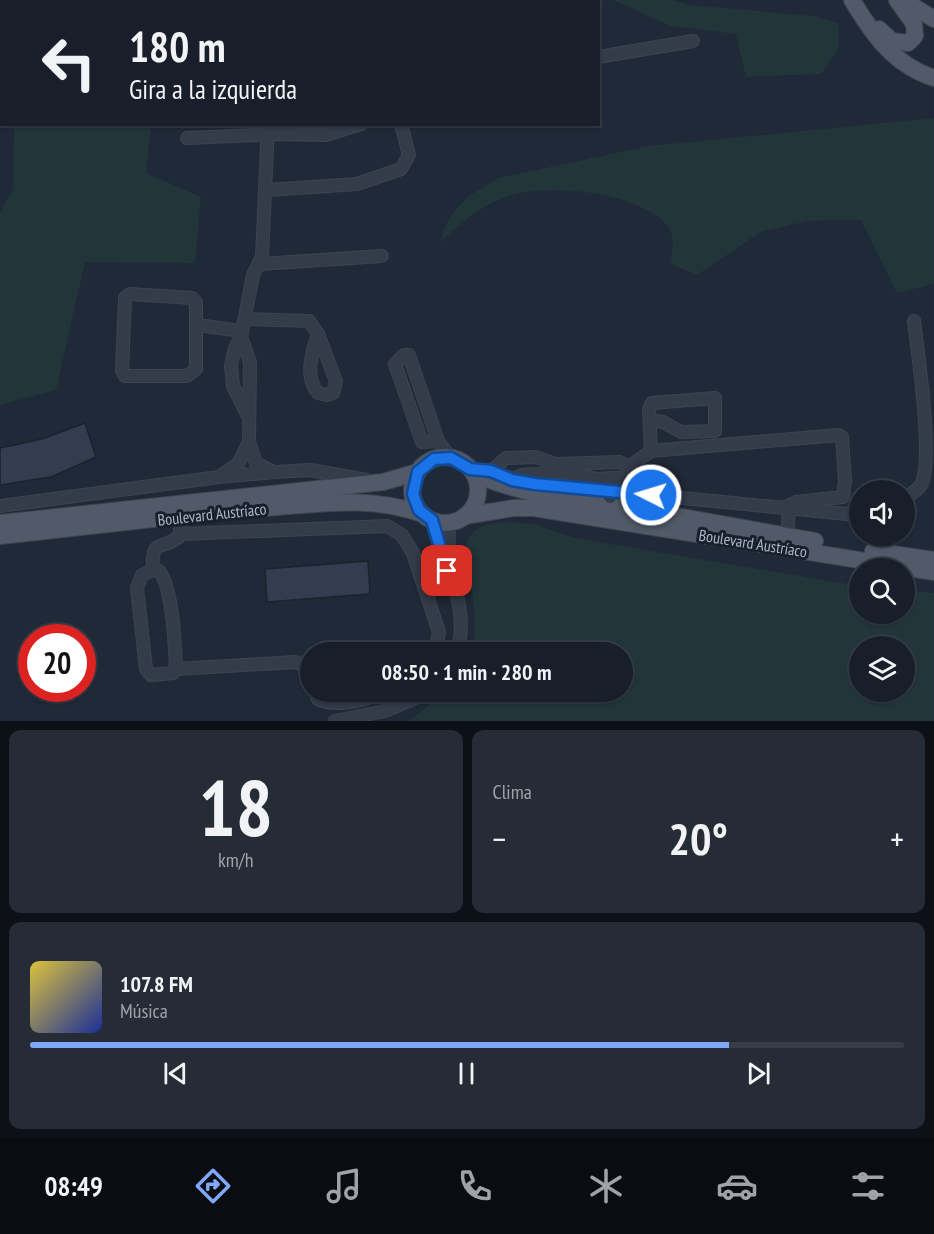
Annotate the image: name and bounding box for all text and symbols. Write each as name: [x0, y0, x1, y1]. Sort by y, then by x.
text: 180 m: [129, 19, 226, 74]
icon: left: [30, 24, 108, 102]
text: Gira a la izquierda: [129, 72, 297, 106]
position arrow: [619, 463, 683, 527]
map controls: [849, 480, 915, 702]
button: sound: [849, 480, 915, 546]
street label: Boulevard Austríaco: [157, 498, 267, 530]
street label: Boulevard Austríaco: [697, 525, 809, 561]
pin: [421, 545, 472, 596]
icon: arrive: [430, 554, 463, 587]
button: search: [849, 558, 915, 624]
speed limit sign: 20: [18, 624, 96, 702]
button: layers: [849, 636, 915, 702]
text: 08:50 · 1 min · 280 m: [381, 658, 552, 686]
text: 18: [198, 757, 273, 858]
text: Clima: [493, 779, 532, 805]
text: 20°: [669, 809, 728, 867]
text: −: [493, 817, 506, 860]
text: +: [890, 817, 904, 860]
text: km/h: [218, 847, 253, 873]
text: 107.8 FM: [120, 970, 193, 998]
text: Música: [120, 998, 168, 1024]
icon: previous: [159, 1057, 192, 1090]
icon: pause: [450, 1057, 483, 1090]
icon: next: [742, 1057, 775, 1090]
icon: directions: [192, 1165, 234, 1207]
icon: music: [323, 1165, 365, 1207]
icon: phone: [454, 1165, 496, 1207]
icon: climate: [585, 1165, 627, 1207]
icon: car: [716, 1165, 758, 1207]
icon: filters: [847, 1165, 889, 1207]
text: 08:49: [45, 1169, 103, 1203]

